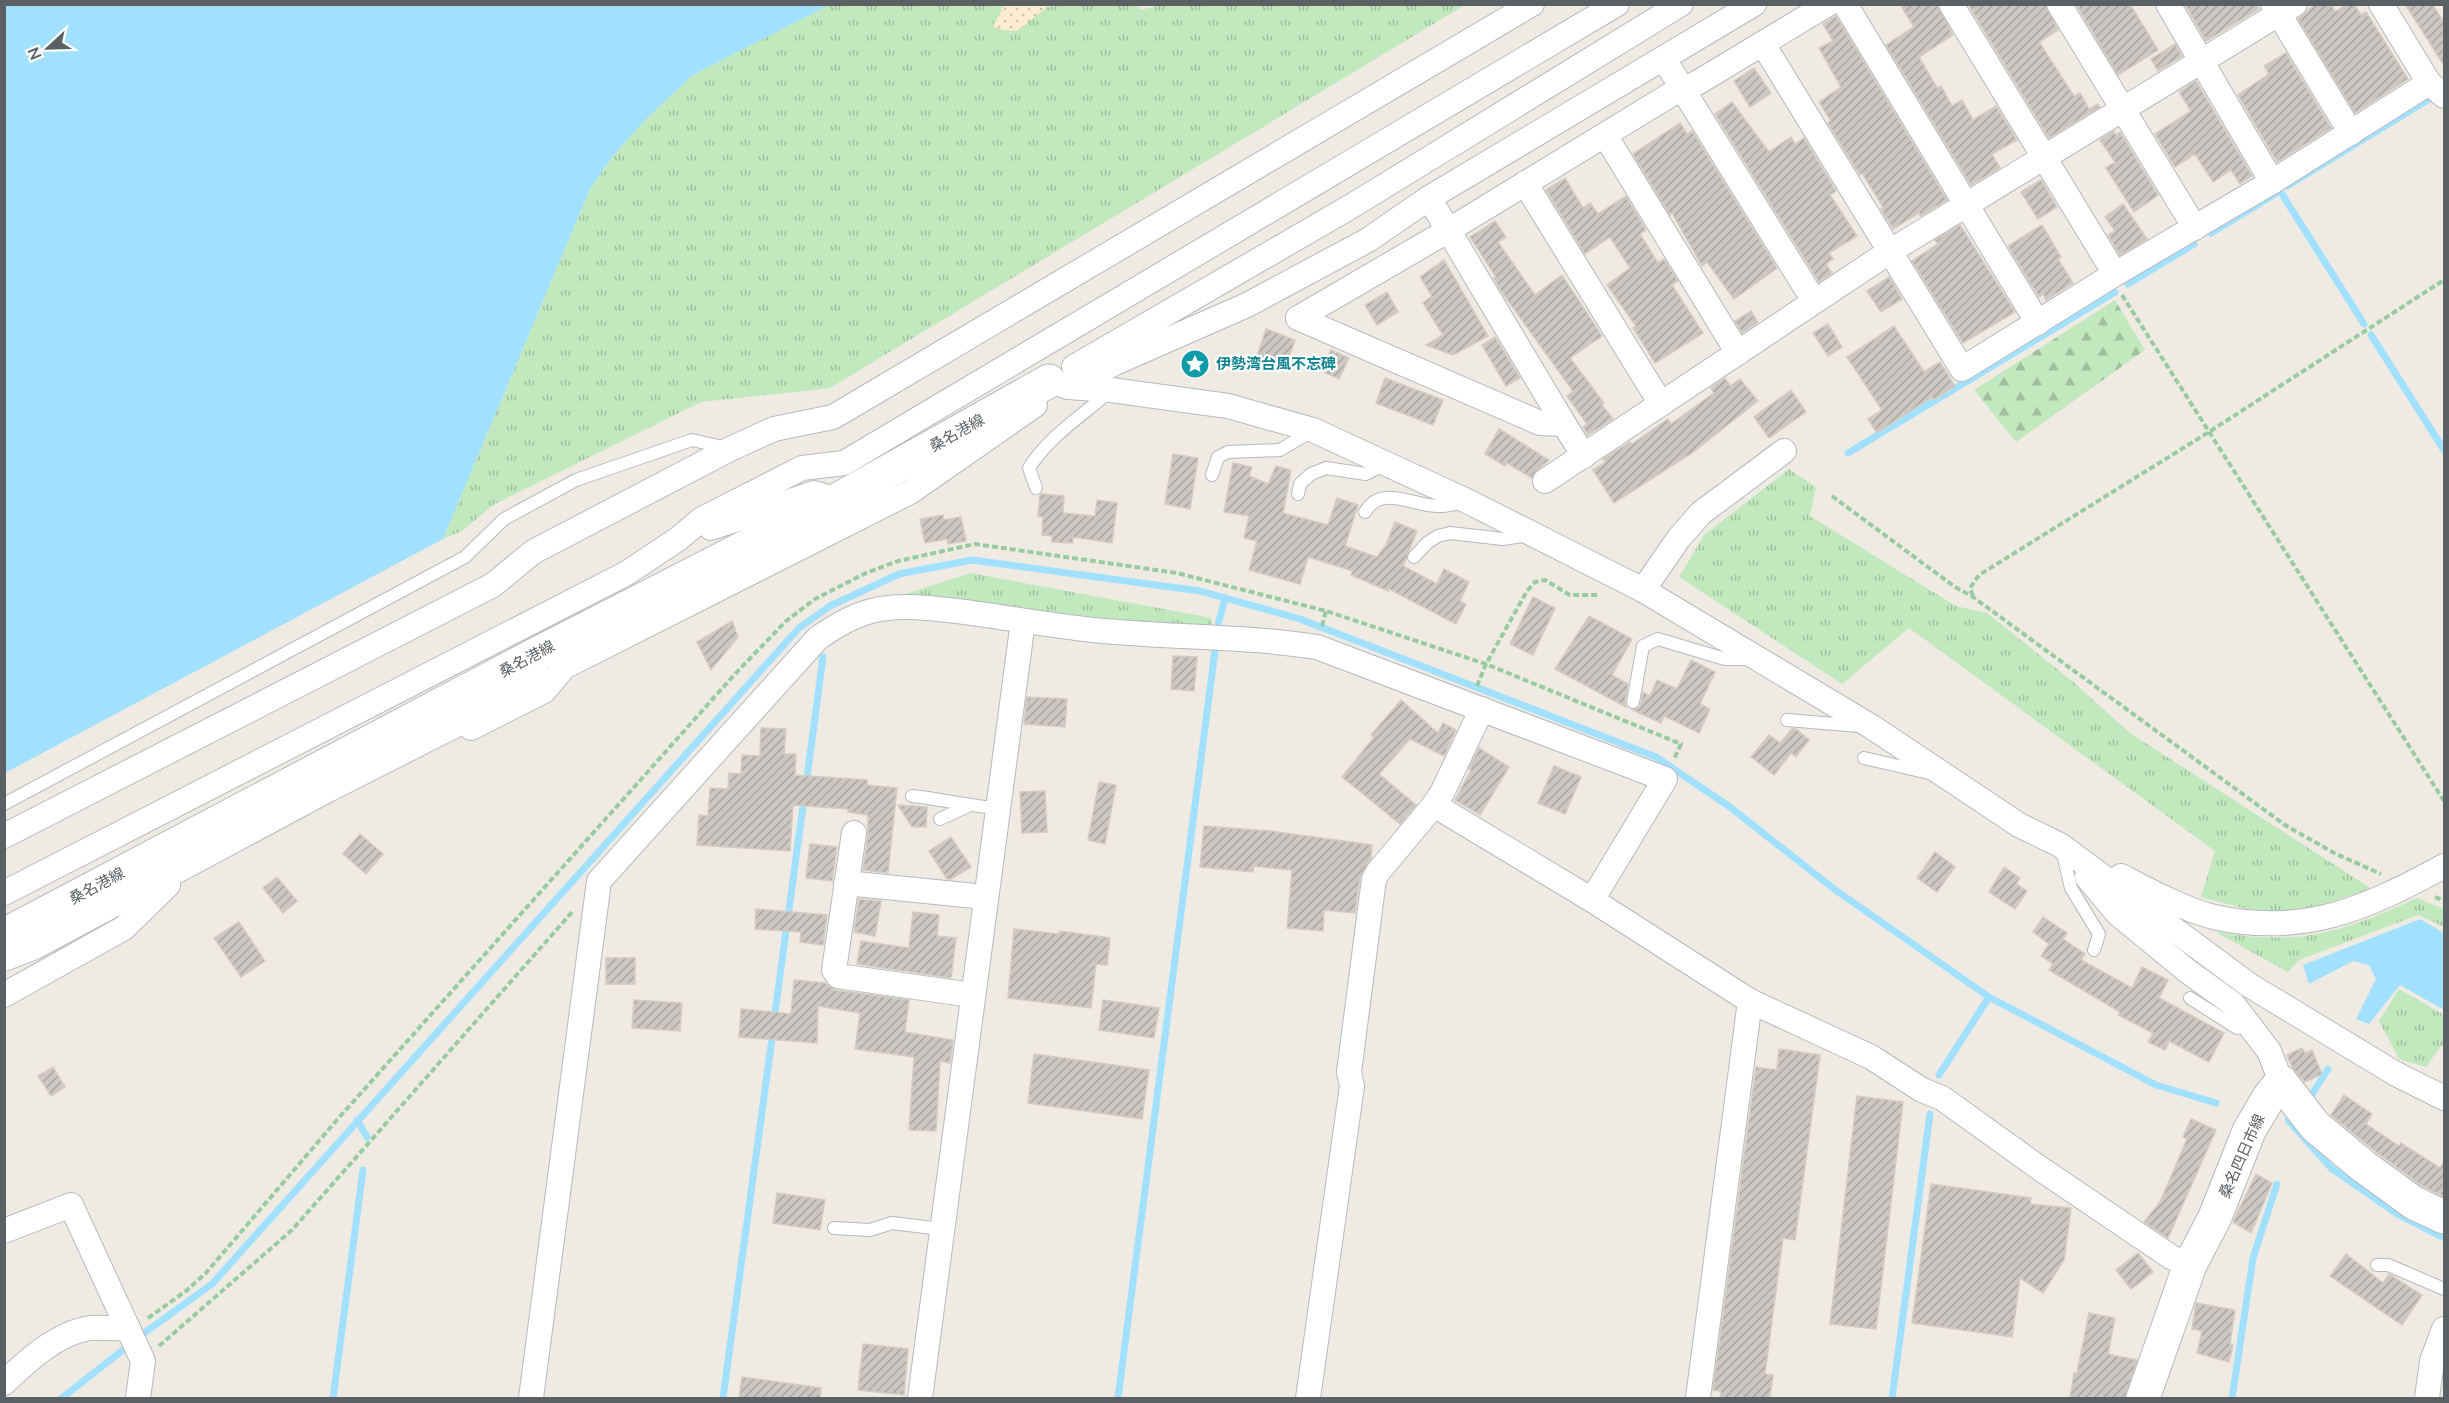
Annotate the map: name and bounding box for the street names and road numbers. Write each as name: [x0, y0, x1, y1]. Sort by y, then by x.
street label: 桑名港線: [926, 410, 988, 456]
street label: 桑名港線: [496, 636, 558, 682]
street label: 桑名港線: [66, 863, 128, 909]
street label: 桑名四日市線: [2215, 1111, 2269, 1201]

